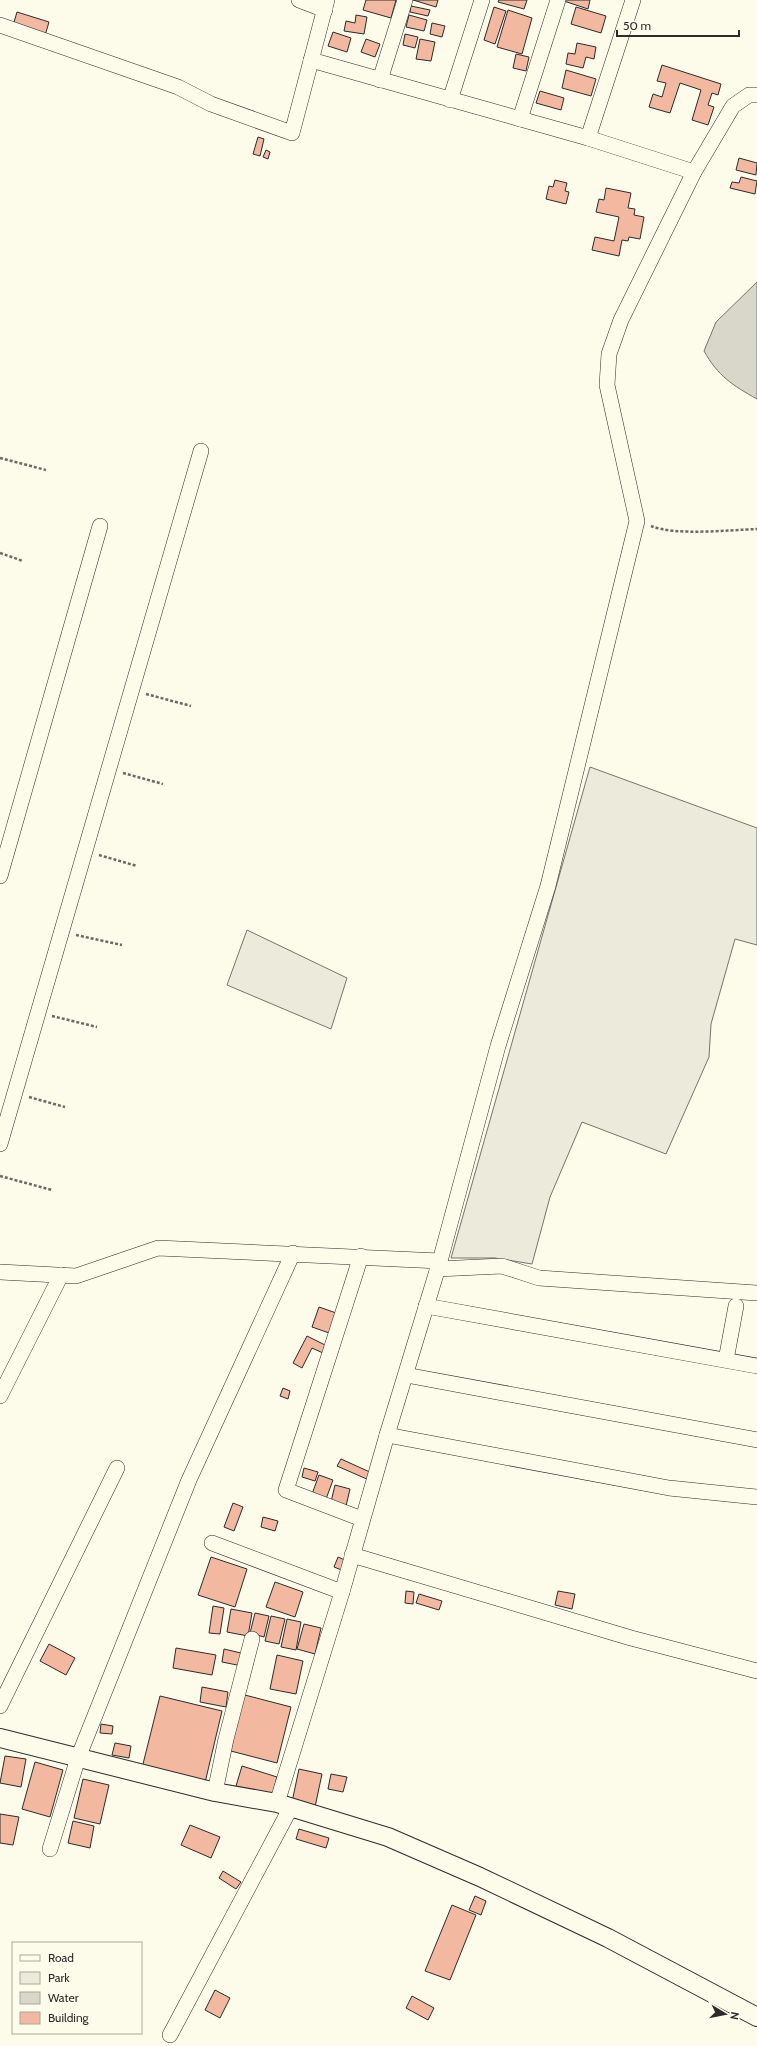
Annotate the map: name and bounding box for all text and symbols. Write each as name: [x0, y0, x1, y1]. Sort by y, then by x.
scale bar: [617, 12, 739, 38]
text: 50 m: [623, 18, 651, 33]
legend: [12, 1942, 142, 2034]
text: Road: [48, 1950, 74, 1965]
text: Park: [48, 1970, 70, 1985]
text: Water: [48, 1990, 79, 2005]
north arrow: [705, 1994, 745, 2034]
text: Building: [48, 2010, 90, 2025]
text: N: [727, 2011, 742, 2021]

